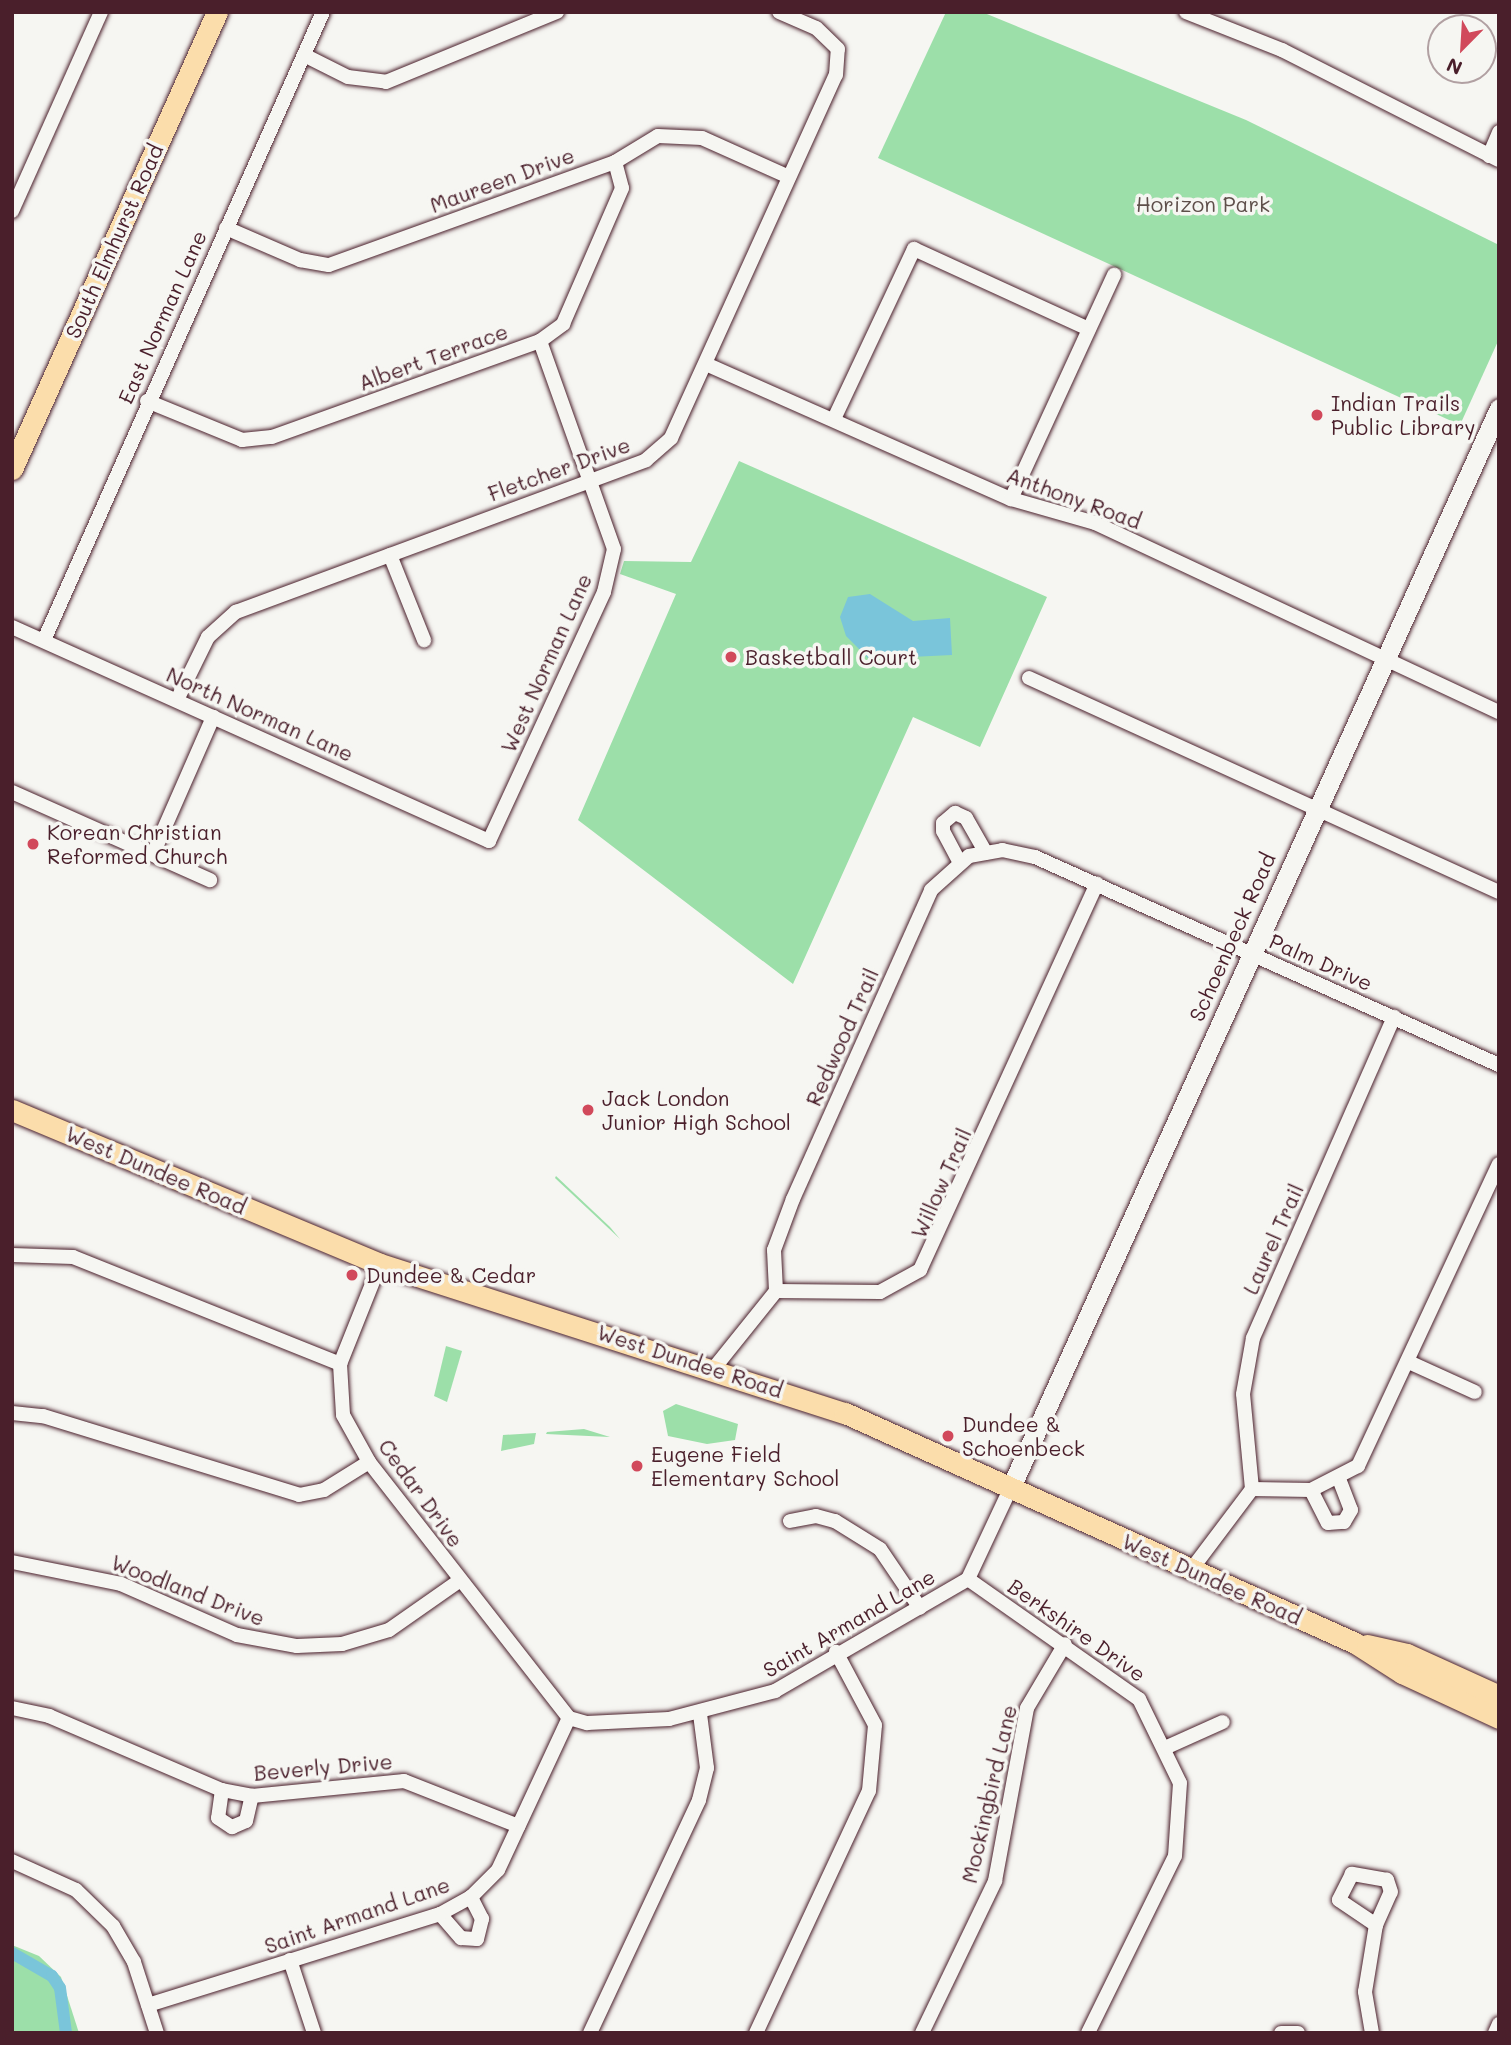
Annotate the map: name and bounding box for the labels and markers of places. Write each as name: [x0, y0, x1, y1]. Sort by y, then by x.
place label: Indian Trails Public Library: [1331, 390, 1475, 440]
marker: Indian Trails Public Library: [1309, 407, 1325, 423]
place label: Basketball Court: [745, 644, 917, 670]
marker: Basketball Court: [723, 649, 739, 665]
place label: Korean Christian Reformed Church: [47, 819, 227, 869]
marker: Korean Christian Reformed Church: [25, 836, 41, 852]
place label: Jack London Junior High School: [602, 1085, 791, 1135]
marker: Jack London Junior High School: [580, 1102, 596, 1118]
place label: Dundee & Cedar: [366, 1262, 536, 1288]
marker: Dundee & Cedar: [344, 1267, 360, 1283]
place label: Dundee & Schoenbeck: [962, 1411, 1085, 1461]
marker: Dundee & Schoenbeck: [940, 1428, 956, 1444]
place label: Eugene Field Elementary School: [651, 1441, 839, 1491]
marker: Eugene Field Elementary School: [629, 1458, 645, 1474]

